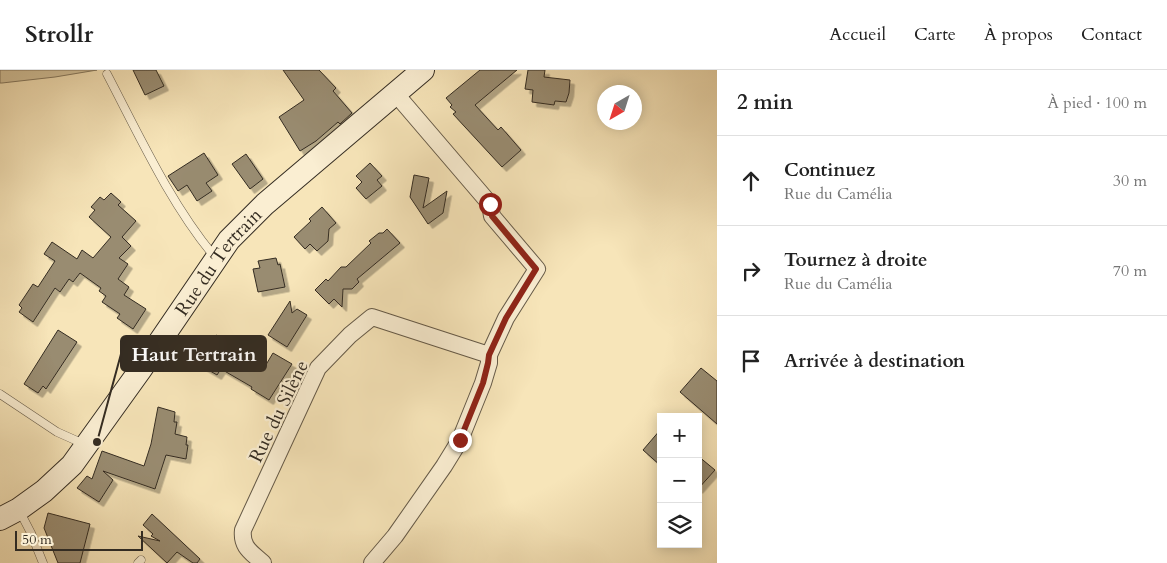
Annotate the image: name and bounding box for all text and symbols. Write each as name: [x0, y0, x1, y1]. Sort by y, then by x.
text: Strollr: [25, 18, 93, 51]
text: Accueil: [829, 22, 886, 47]
text: Carte: [914, 22, 956, 47]
text: À propos: [984, 22, 1053, 47]
text: Contact: [1081, 22, 1142, 47]
north arrow: [597, 85, 642, 130]
text: 2 min: [737, 88, 793, 117]
text: À pied · 100 m: [1047, 92, 1147, 114]
text: Continuez: [784, 157, 875, 183]
icon: ahead: [737, 167, 765, 195]
text: 30 m: [1113, 170, 1147, 192]
text: Rue du Camélia: [784, 183, 892, 205]
route start: [479, 193, 502, 216]
street label: Rue du Tertrain: [169, 202, 268, 321]
text: Tournez à droite: [784, 247, 927, 273]
icon: right: [737, 257, 765, 285]
text: 70 m: [1113, 260, 1147, 282]
text: Rue du Camélia: [784, 273, 892, 295]
callout: Haut Tertrain: [121, 336, 266, 371]
text: Haut Tertrain: [131, 341, 257, 368]
icon: arrive: [737, 347, 765, 375]
text: Arrivée à destination: [784, 348, 965, 374]
street label: Rue du Silène: [243, 356, 315, 467]
map controls: [657, 413, 702, 548]
button: +: [657, 413, 702, 458]
route end: [449, 429, 472, 452]
button: −: [657, 458, 702, 503]
button: layers: [657, 503, 702, 548]
scale bar: [15, 528, 142, 551]
text: 50 m: [22, 530, 52, 549]

